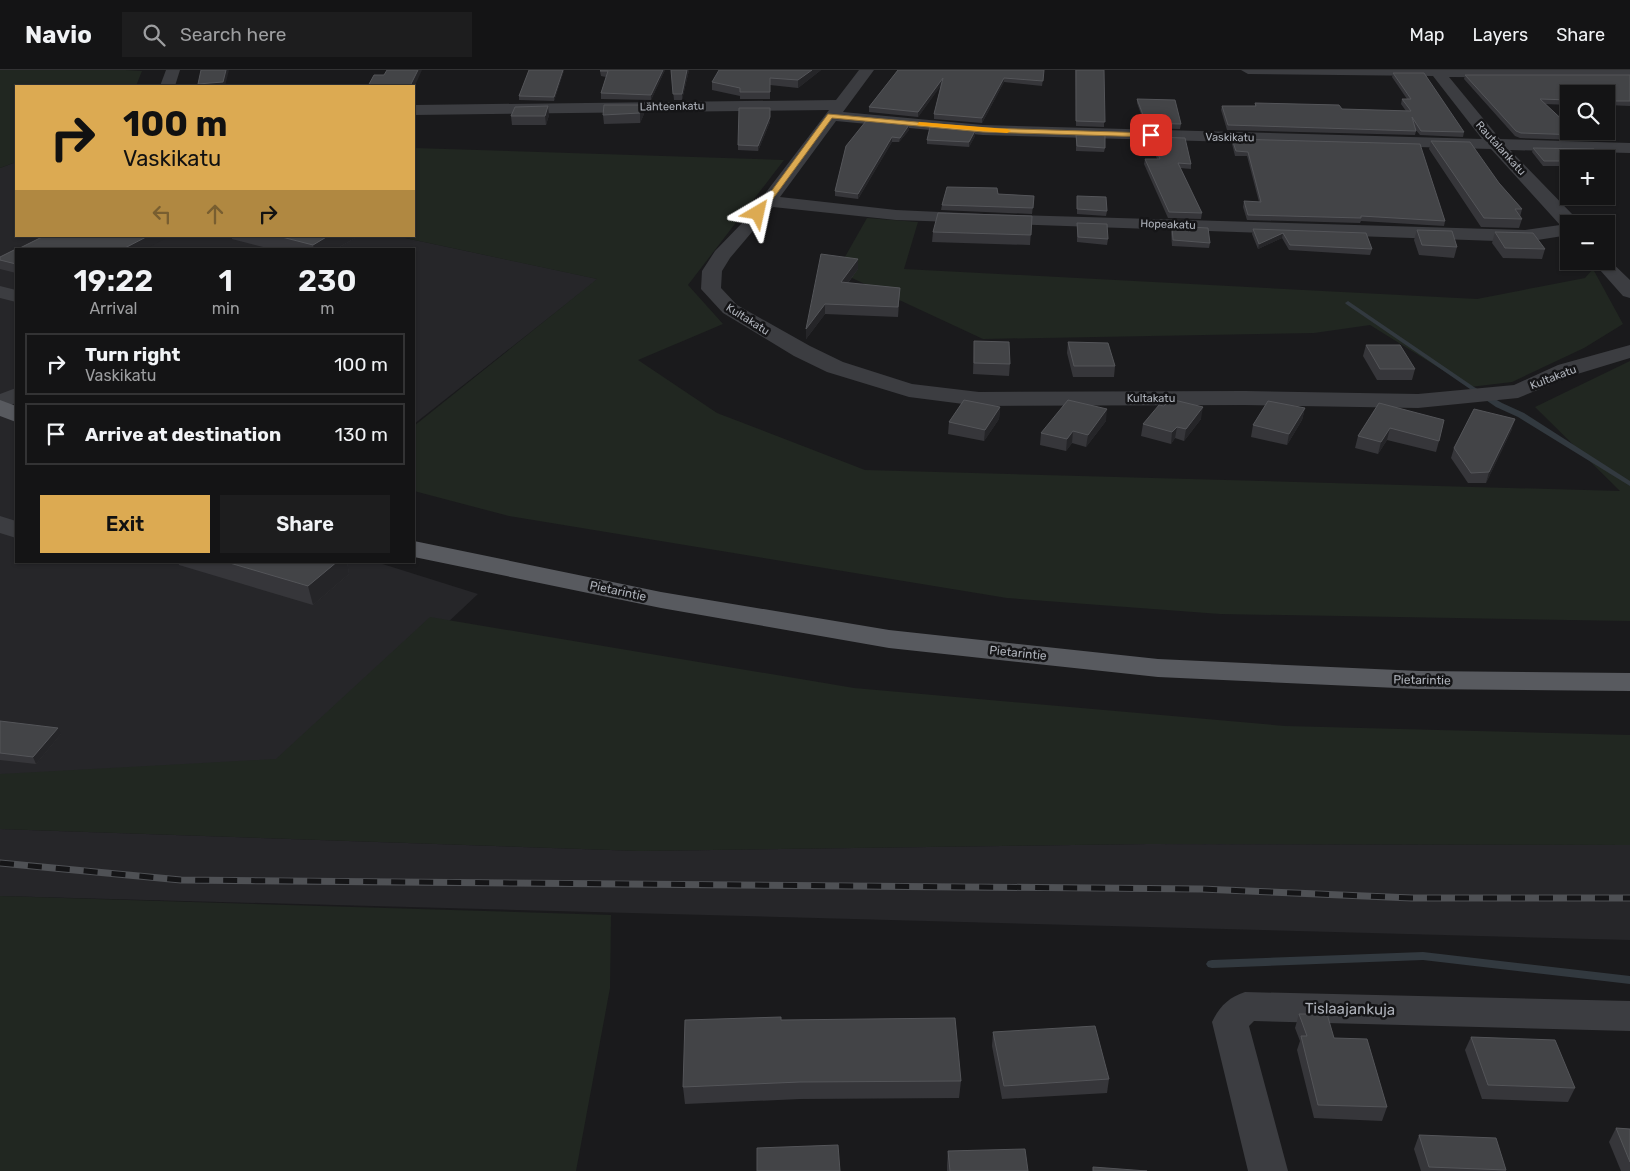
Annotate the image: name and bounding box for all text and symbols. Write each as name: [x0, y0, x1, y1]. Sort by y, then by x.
search box: [122, 12, 472, 57]
text: Navio: [25, 21, 92, 49]
icon: search: [140, 21, 168, 49]
text: Search here: [180, 23, 286, 46]
text: Map: [1410, 24, 1445, 46]
text: Layers: [1473, 24, 1528, 46]
text: Share: [1556, 24, 1605, 46]
map controls: [1560, 85, 1615, 270]
button: search: [1560, 85, 1615, 140]
street label: Lähteenkatu: [640, 99, 704, 114]
text: 100 m: [123, 103, 228, 145]
icon: right: [40, 105, 105, 170]
pin: [1130, 114, 1172, 156]
street label: Rautalankatu: [1473, 119, 1528, 178]
icon: arrive: [1137, 121, 1165, 149]
street label: Vaskikatu: [1205, 131, 1255, 144]
text: Vaskikatu: [123, 145, 221, 172]
button: +: [1560, 150, 1615, 205]
position arrow: [731, 186, 783, 238]
icon: left: [148, 200, 176, 228]
icon: ahead: [201, 200, 229, 228]
icon: right: [254, 200, 282, 228]
button: −: [1560, 215, 1615, 270]
street label: Hopeakatu: [1140, 217, 1196, 232]
text: 19:22: [74, 263, 153, 299]
text: 1: [218, 263, 233, 299]
text: 230: [298, 263, 356, 299]
text: Arrival: [89, 299, 137, 318]
text: min: [212, 299, 240, 318]
text: m: [320, 299, 334, 318]
street label: Kultakatu: [724, 301, 772, 338]
text: Turn right: [85, 343, 180, 366]
icon: right: [42, 350, 70, 378]
text: 100 m: [334, 353, 388, 376]
street label: Kultakatu: [1528, 363, 1578, 392]
text: Vaskikatu: [85, 366, 156, 385]
street label: Kultakatu: [1127, 392, 1175, 405]
icon: arrive: [42, 420, 70, 448]
text: Arrive at destination: [85, 423, 281, 446]
text: 130 m: [335, 423, 388, 446]
button: Exit: [40, 495, 210, 553]
button: Share: [220, 495, 390, 553]
street label: Pietarintie: [588, 578, 648, 604]
street label: Pietarintie: [989, 643, 1048, 663]
street label: Pietarintie: [1393, 672, 1451, 688]
street label: Tislaajankuja: [1305, 999, 1395, 1019]

